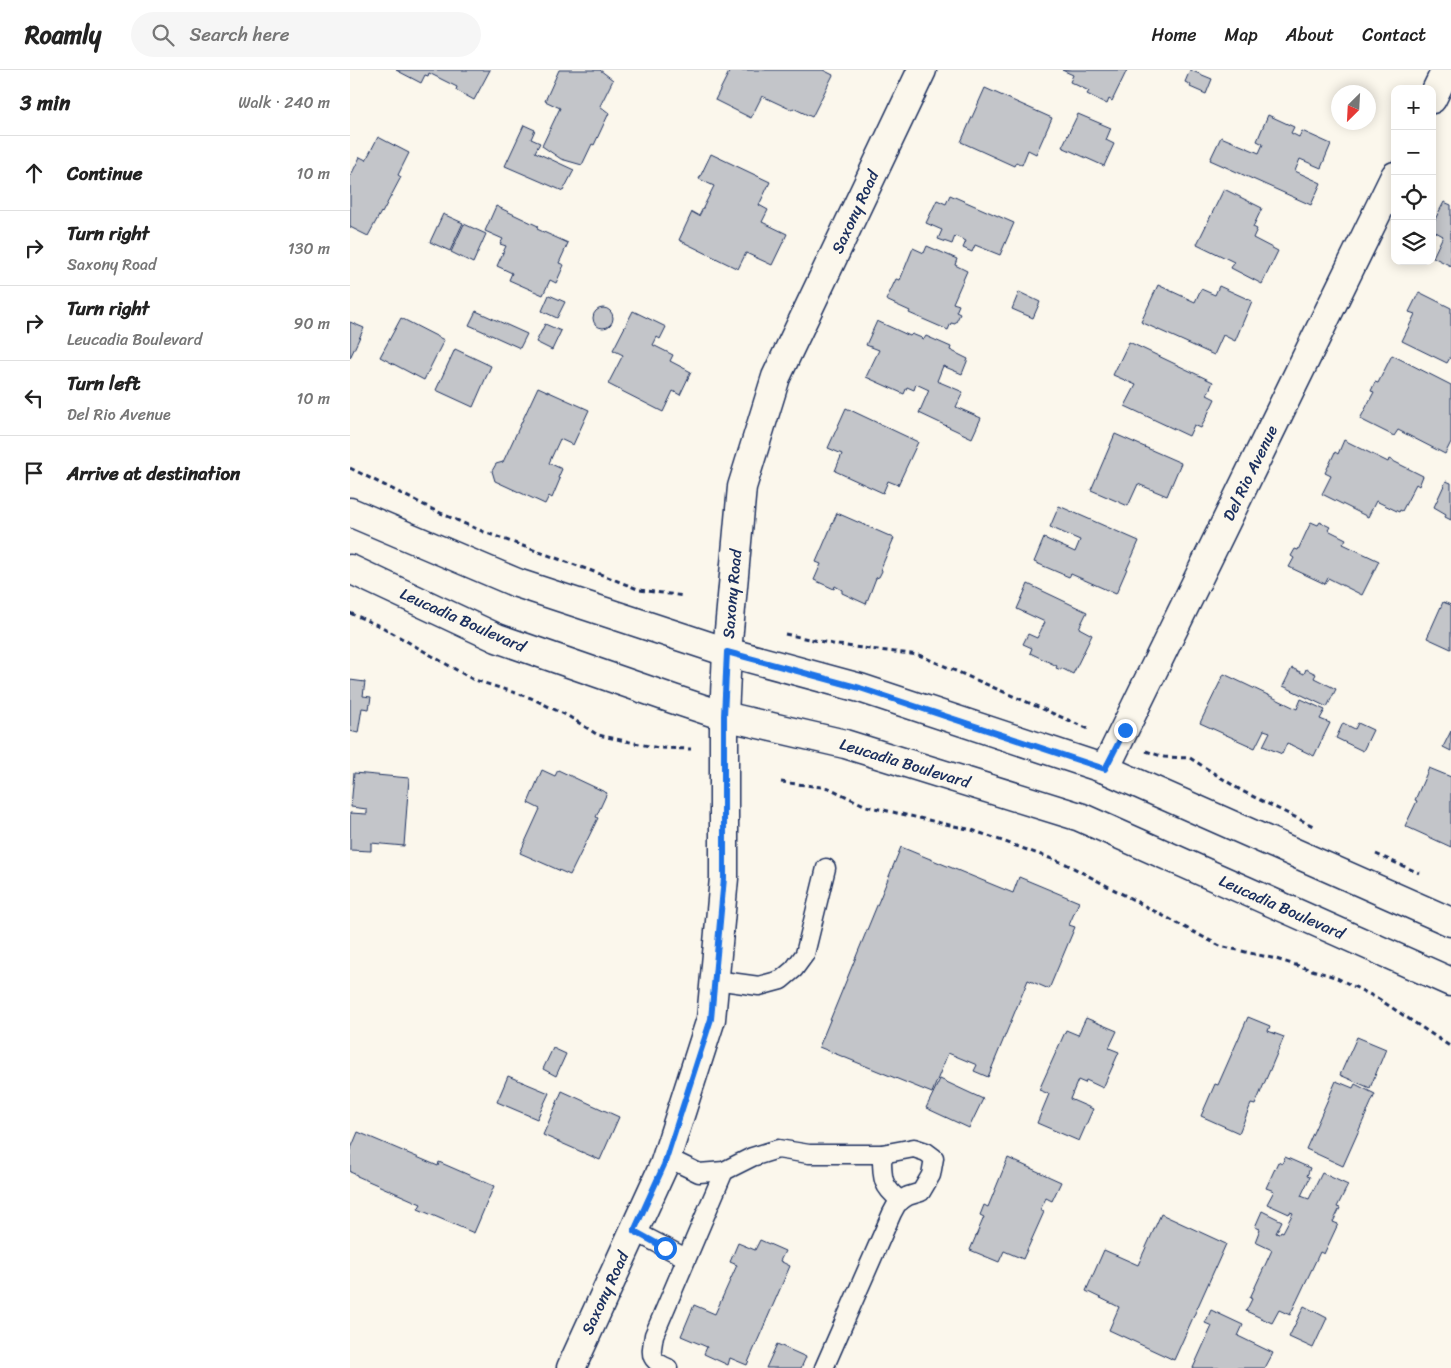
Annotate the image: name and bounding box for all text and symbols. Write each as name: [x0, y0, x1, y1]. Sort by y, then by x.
search box: [131, 12, 481, 57]
text: Roamly: [25, 14, 101, 56]
text: Search here: [189, 18, 289, 51]
text: Home: [1152, 19, 1197, 51]
text: Map: [1225, 19, 1258, 51]
text: About: [1286, 19, 1334, 51]
text: Contact: [1362, 19, 1426, 51]
icon: search: [149, 21, 177, 49]
text: 3 min: [20, 84, 70, 122]
north arrow: [1331, 85, 1376, 130]
map controls: [1391, 85, 1436, 265]
button: +: [1391, 85, 1436, 130]
text: Walk · 240 m: [238, 88, 330, 117]
button: −: [1391, 130, 1436, 175]
text: Continue: [67, 157, 143, 190]
icon: ahead: [20, 159, 48, 187]
text: 10 m: [297, 159, 330, 188]
street label: Saxony Road: [823, 164, 888, 259]
button: locate: [1391, 175, 1436, 220]
text: Turn right: [67, 217, 149, 250]
button: layers: [1391, 220, 1436, 265]
icon: right: [20, 234, 48, 262]
text: 130 m: [288, 234, 330, 263]
text: Saxony Road: [67, 250, 156, 279]
text: Turn right: [67, 292, 149, 325]
icon: right: [20, 309, 48, 337]
text: 90 m: [294, 309, 330, 338]
text: Leucadia Boulevard: [67, 325, 202, 354]
text: Turn left: [67, 367, 140, 400]
icon: left: [20, 384, 48, 412]
text: 10 m: [297, 384, 330, 413]
text: Del Rio Avenue: [67, 400, 171, 429]
street label: Del Rio Avenue: [1214, 420, 1286, 526]
text: Arrive at destination: [67, 457, 240, 490]
icon: arrive: [20, 459, 48, 487]
street label: Saxony Road: [714, 547, 750, 640]
street label: Leucadia Boulevard: [395, 579, 532, 661]
route end: [1114, 719, 1137, 742]
street label: Leucadia Boulevard: [836, 729, 975, 797]
street label: Leucadia Boulevard: [1214, 866, 1351, 948]
route start: [654, 1237, 677, 1260]
street label: Saxony Road: [573, 1245, 638, 1340]

